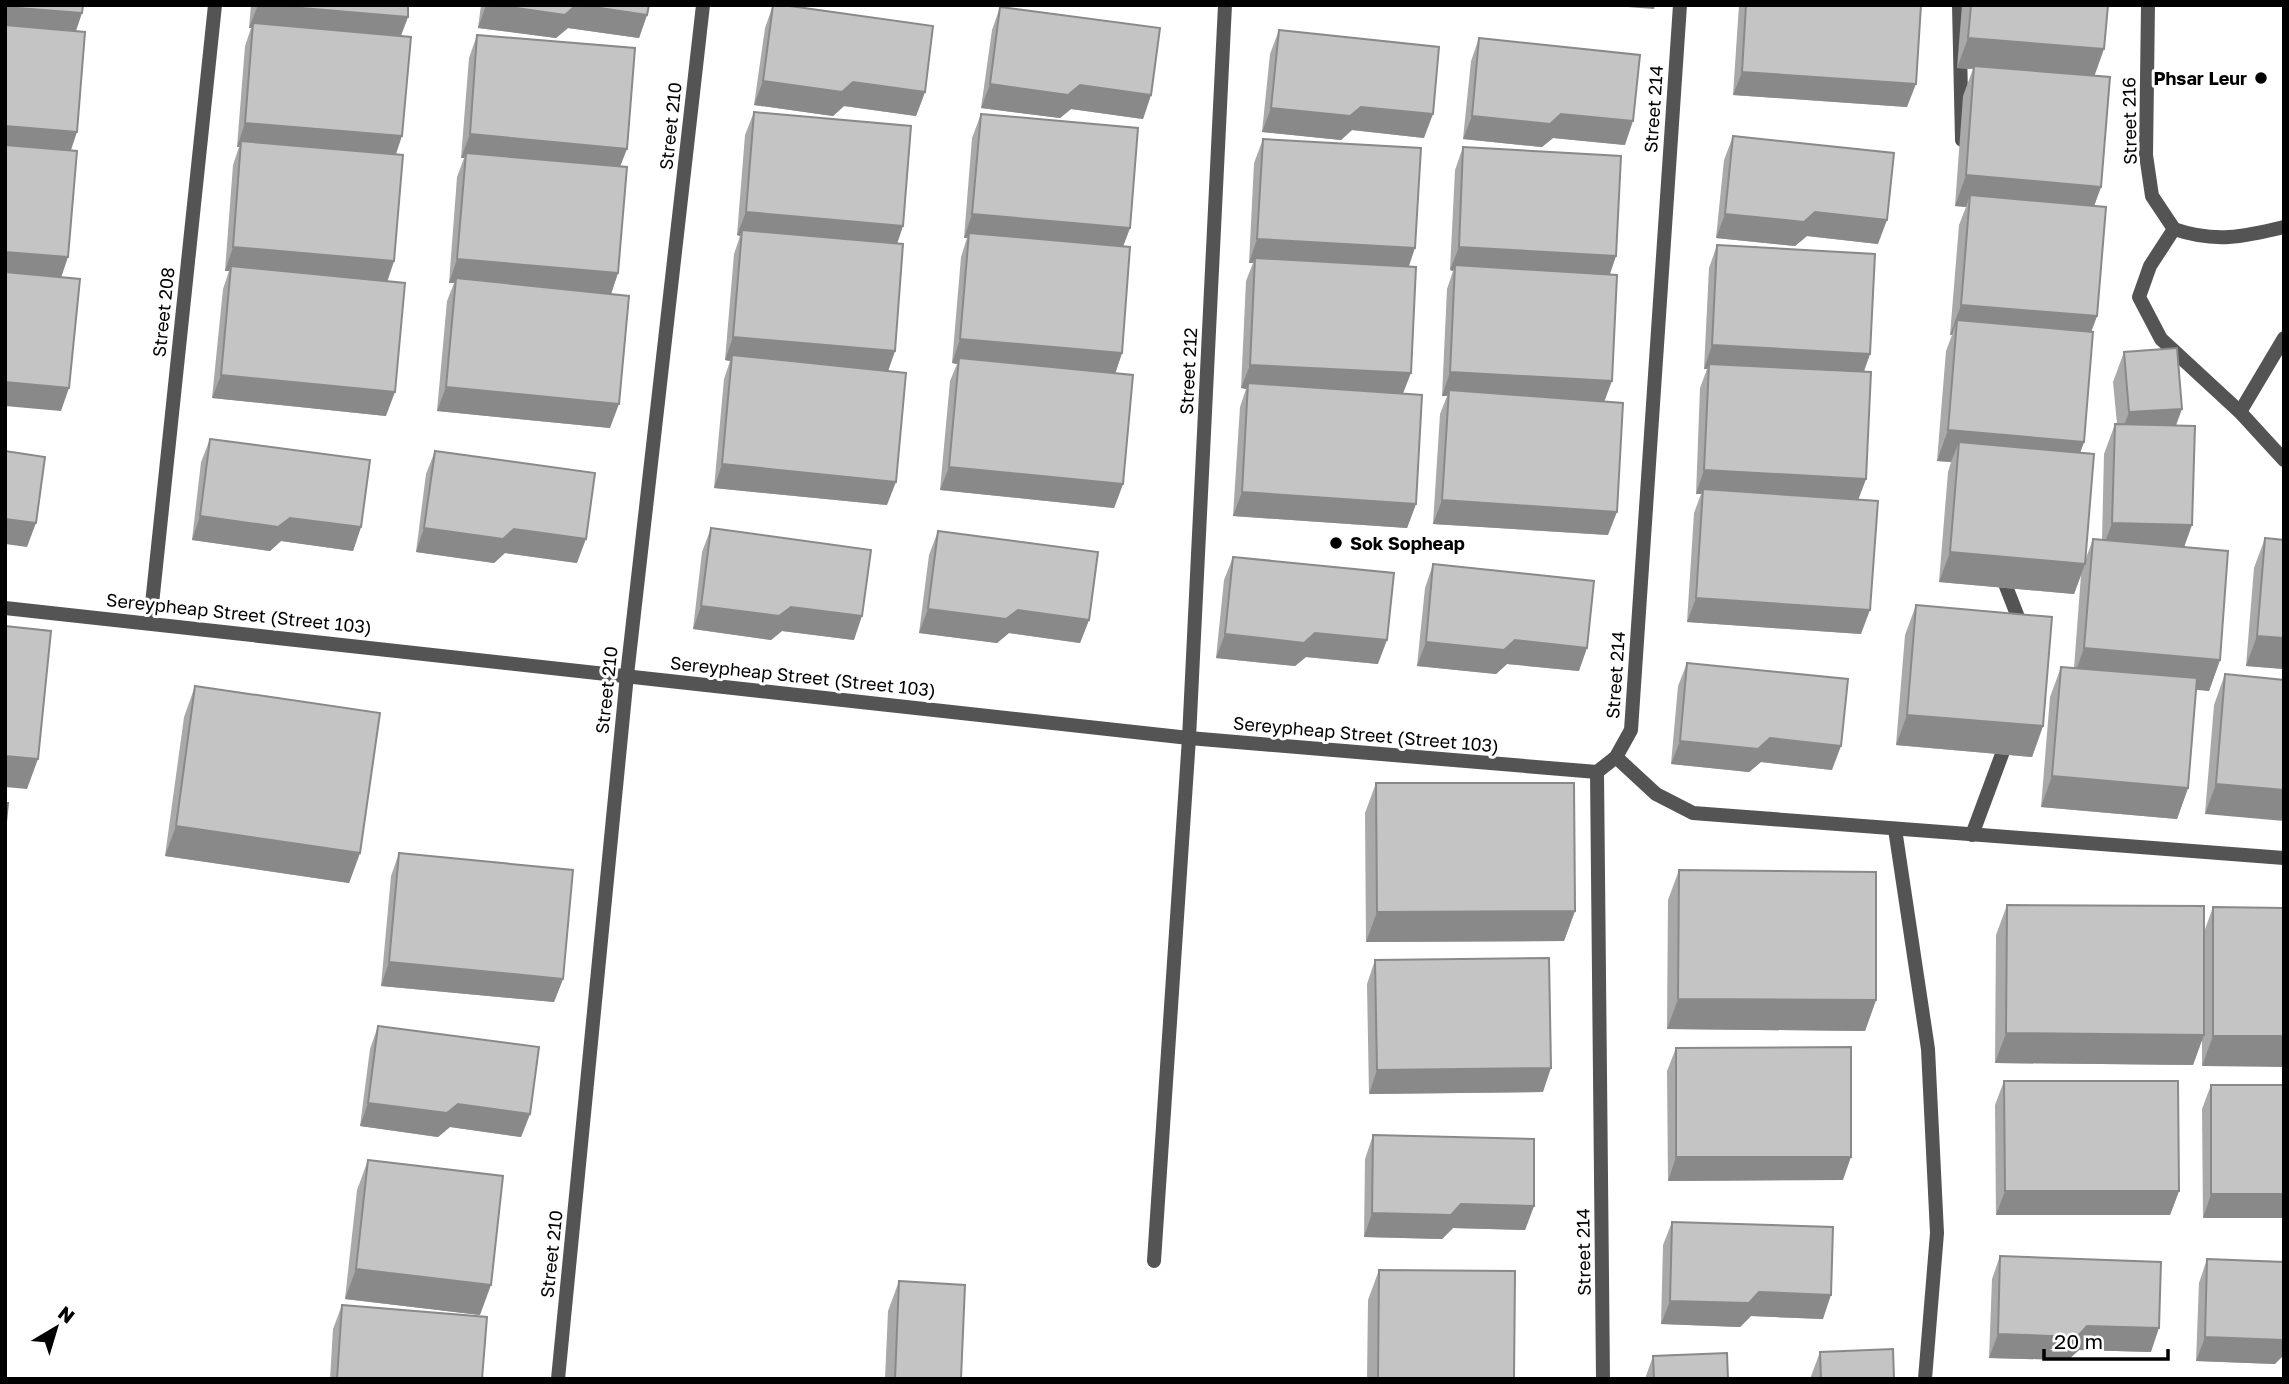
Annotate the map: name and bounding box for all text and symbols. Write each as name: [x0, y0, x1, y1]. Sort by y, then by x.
street label: Street 214: [1639, 64, 1667, 154]
place label: Phsar Leur: [2153, 67, 2247, 89]
marker: Phsar Leur: [2253, 70, 2269, 86]
street label: Street 216: [2117, 77, 2141, 165]
street label: Street 210: [654, 81, 686, 171]
street label: Street 208: [147, 266, 179, 358]
street label: Street 212: [1175, 327, 1201, 415]
place label: Sok Sopheap: [1350, 532, 1465, 554]
marker: Sok Sopheap: [1328, 535, 1344, 551]
street label: Sereypheap Street (Street 103): [105, 588, 373, 638]
street label: Street 214: [1601, 630, 1629, 720]
street label: Street 210: [590, 645, 622, 735]
street label: Sereypheap Street (Street 103): [669, 651, 937, 701]
street label: Sereypheap Street (Street 103): [1232, 711, 1500, 757]
street label: Street 214: [1571, 1208, 1595, 1296]
street label: Street 210: [535, 1209, 567, 1299]
north arrow: [21, 1293, 91, 1363]
text: N: [54, 1301, 80, 1328]
scale bar: [2044, 1318, 2168, 1362]
text: 20 m: [2054, 1328, 2103, 1354]

